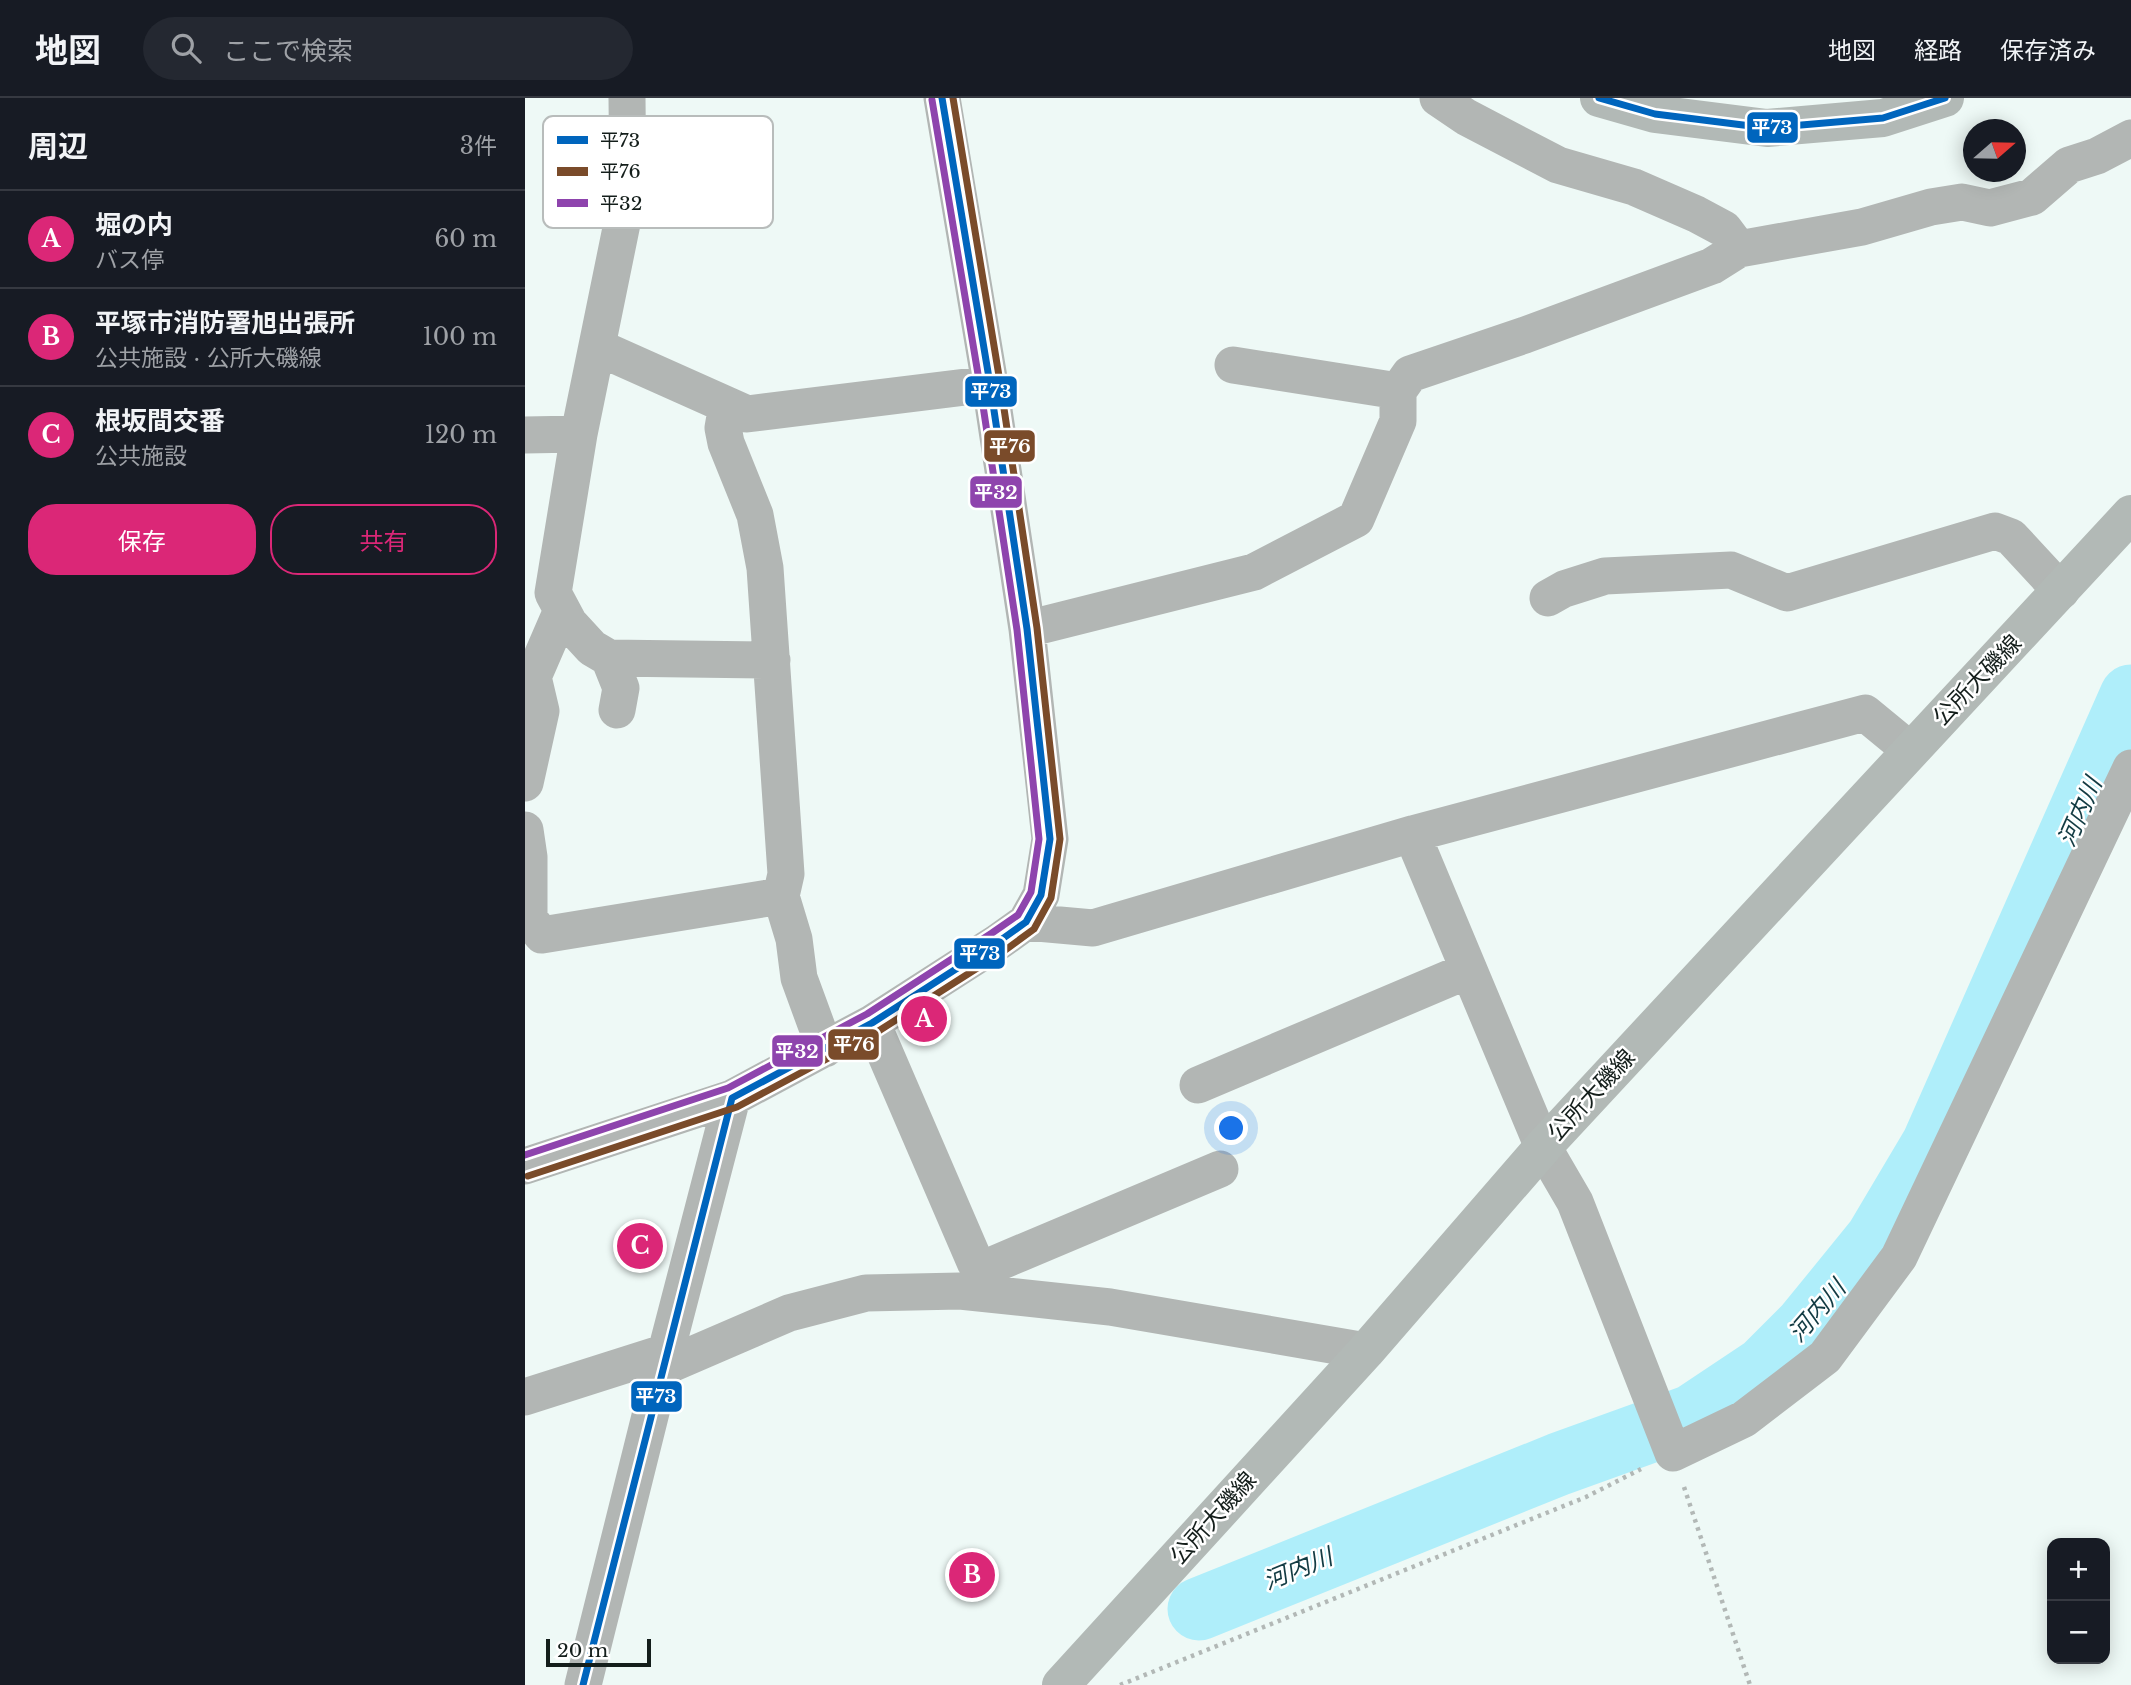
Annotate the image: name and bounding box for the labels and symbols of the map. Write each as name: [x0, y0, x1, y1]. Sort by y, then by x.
line badge: 平73: [1746, 111, 1799, 144]
legend: [543, 116, 773, 228]
text: 平73: [1752, 116, 1792, 139]
north arrow: [1963, 119, 2026, 182]
text: 平73: [600, 129, 640, 152]
text: 平76: [600, 160, 641, 183]
text: 平32: [600, 192, 642, 215]
line badge: 平73: [964, 375, 1018, 408]
text: 平73: [971, 380, 1011, 403]
line badge: 平76: [983, 429, 1036, 463]
text: 平76: [989, 435, 1031, 458]
line badge: 平32: [969, 475, 1023, 509]
text: 平32: [974, 481, 1018, 504]
street label: 公所大磯線: [1927, 629, 2027, 731]
water label: 河内川: [2052, 770, 2109, 851]
line badge: 平73: [953, 937, 1006, 970]
text: 平73: [960, 942, 1000, 965]
pin: A: [901, 993, 947, 1045]
line badge: 平76: [827, 1028, 880, 1061]
text: 平76: [833, 1033, 875, 1056]
line badge: 平32: [771, 1034, 824, 1068]
text: 平32: [775, 1040, 819, 1063]
street label: 公所大磯線: [1542, 1043, 1640, 1147]
your location: [1214, 1111, 1248, 1145]
pin: C: [617, 1220, 663, 1272]
water label: 河内川: [1782, 1272, 1853, 1347]
line badge: 平73: [630, 1380, 683, 1413]
text: 平73: [636, 1385, 676, 1408]
street label: 公所大磯線: [1164, 1466, 1262, 1570]
water label: 河内川: [1259, 1540, 1339, 1595]
pin: B: [949, 1549, 995, 1601]
scale bar: [546, 1636, 651, 1668]

